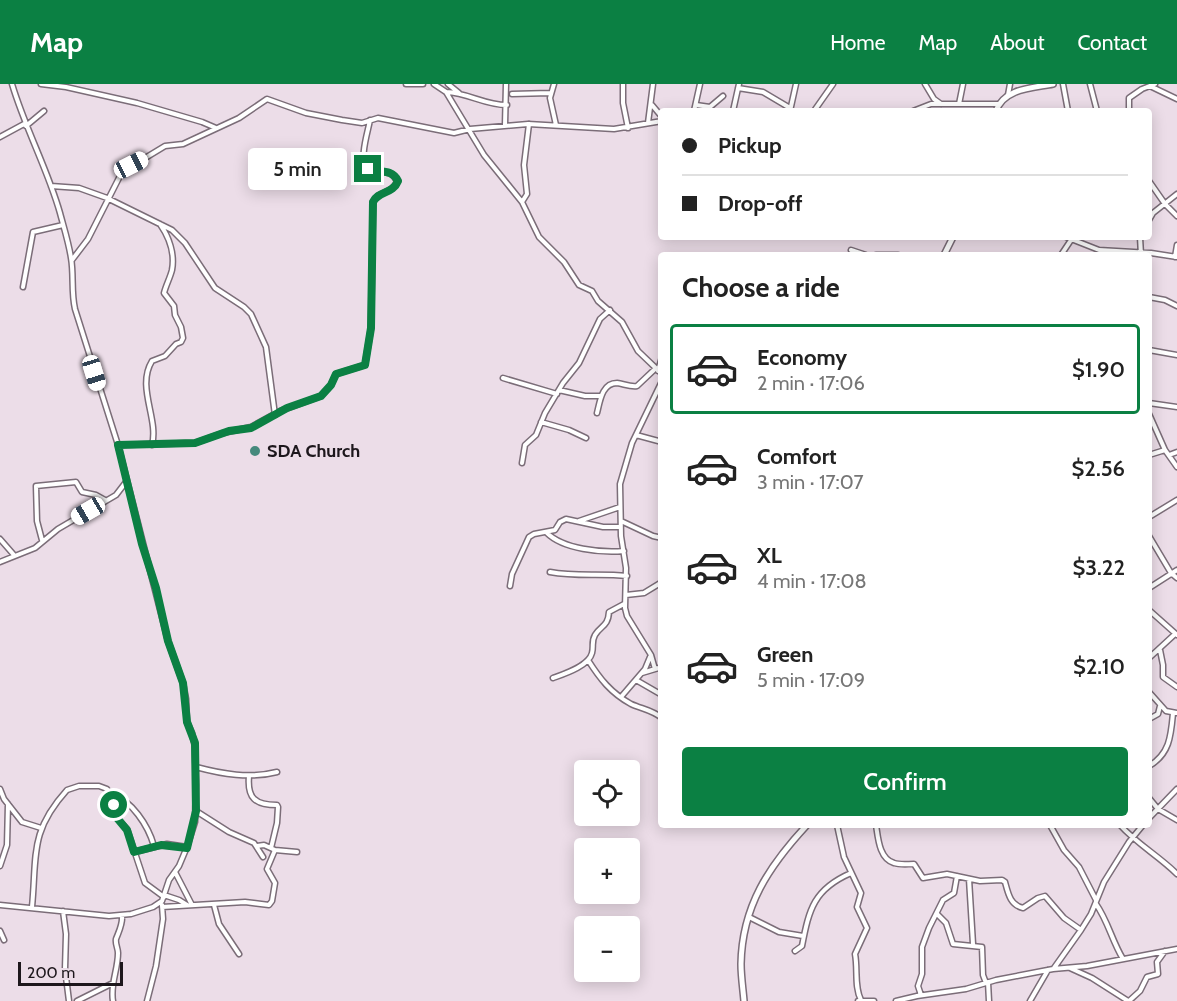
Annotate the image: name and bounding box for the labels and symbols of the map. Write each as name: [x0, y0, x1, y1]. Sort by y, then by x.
callout: 5 min: [248, 148, 347, 190]
car: [111, 149, 151, 181]
route end: [354, 155, 381, 182]
car: [80, 353, 108, 393]
place label: SDA Church: [267, 440, 360, 462]
marker: SDA Church: [248, 444, 262, 458]
car: [68, 494, 108, 528]
route start: [100, 791, 127, 818]
scale bar: [18, 959, 123, 986]

